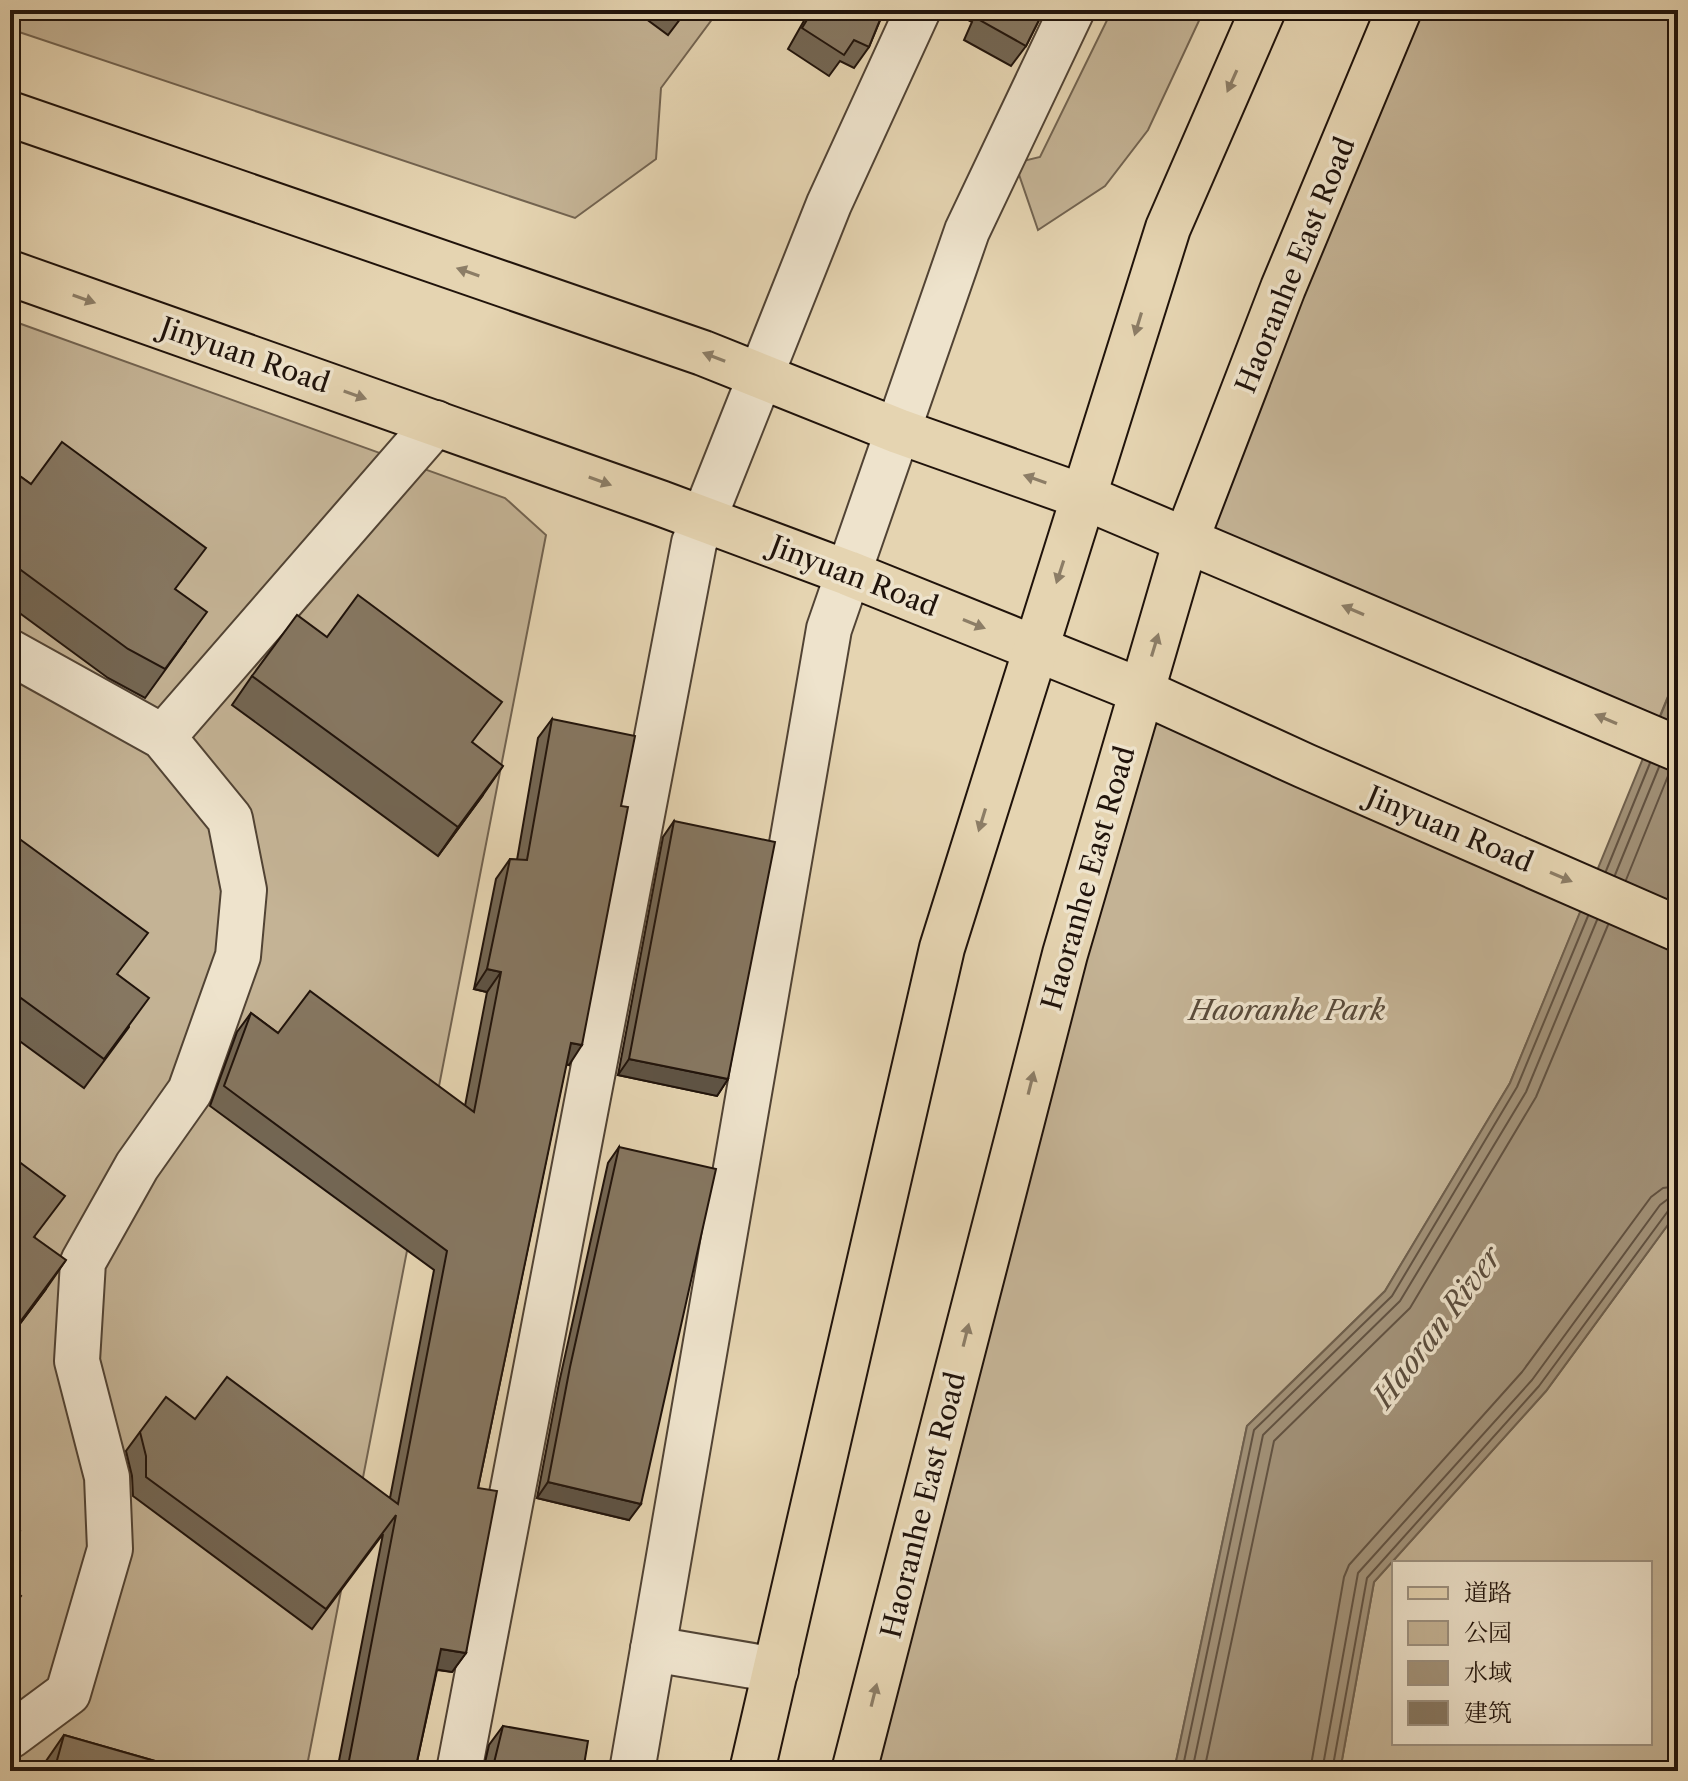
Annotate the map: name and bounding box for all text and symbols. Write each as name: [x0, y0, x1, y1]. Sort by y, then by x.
one-way arrow: [1225, 70, 1238, 93]
street label: Haoranhe East Road: [1228, 132, 1362, 398]
one-way arrow: [456, 265, 480, 277]
one-way arrow: [72, 293, 96, 305]
street label: Jinyuan Road: [152, 309, 334, 400]
one-way arrow: [1131, 312, 1144, 336]
one-way arrow: [702, 350, 726, 363]
one-way arrow: [343, 389, 367, 401]
one-way arrow: [1023, 473, 1047, 485]
one-way arrow: [588, 476, 612, 488]
street label: Jinyuan Road: [761, 527, 943, 624]
one-way arrow: [1053, 560, 1066, 584]
one-way arrow: [1341, 603, 1365, 616]
one-way arrow: [962, 618, 986, 631]
one-way arrow: [1149, 632, 1162, 656]
one-way arrow: [1594, 712, 1618, 725]
street label: Haoranhe East Road: [1034, 742, 1142, 1014]
street label: Jinyuan Road: [1358, 777, 1538, 879]
one-way arrow: [976, 808, 988, 832]
one-way arrow: [1549, 870, 1573, 883]
park label: Haoranhe Park: [1187, 993, 1386, 1027]
one-way arrow: [1026, 1071, 1038, 1096]
water label: Haoran River: [1363, 1238, 1511, 1416]
one-way arrow: [961, 1323, 973, 1348]
street label: Haoranhe East Road: [873, 1368, 973, 1642]
legend: [1392, 1561, 1652, 1745]
text: 道路: [1464, 1578, 1512, 1607]
text: 公园: [1464, 1618, 1512, 1647]
text: 水域: [1464, 1658, 1512, 1687]
one-way arrow: [868, 1683, 880, 1708]
text: 建筑: [1464, 1698, 1512, 1727]

